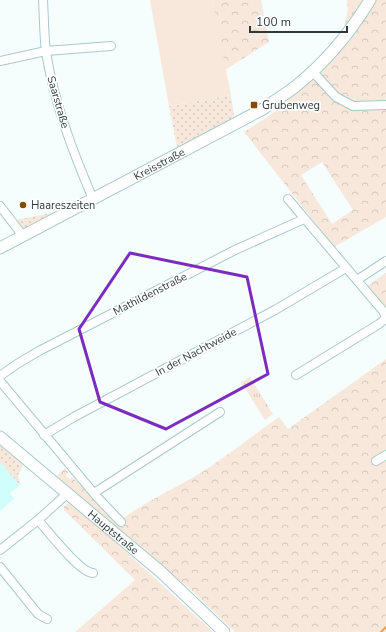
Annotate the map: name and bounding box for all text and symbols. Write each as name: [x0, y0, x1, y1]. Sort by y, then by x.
scale bar: [250, 8, 347, 34]
text: 100 m: [256, 14, 291, 30]
street label: Saarstraße: [43, 74, 73, 130]
place label: Grubenweg: [262, 98, 320, 113]
marker: Grubenweg: [249, 100, 259, 110]
street label: Kreisstraße: [131, 144, 187, 184]
place label: Haareszeiten: [31, 198, 95, 213]
marker: Haareszeiten: [18, 200, 28, 210]
street label: Mathildenstraße: [111, 269, 190, 319]
street label: In der Nachtweide: [153, 324, 239, 380]
street label: Hauptstraße: [85, 506, 142, 558]

